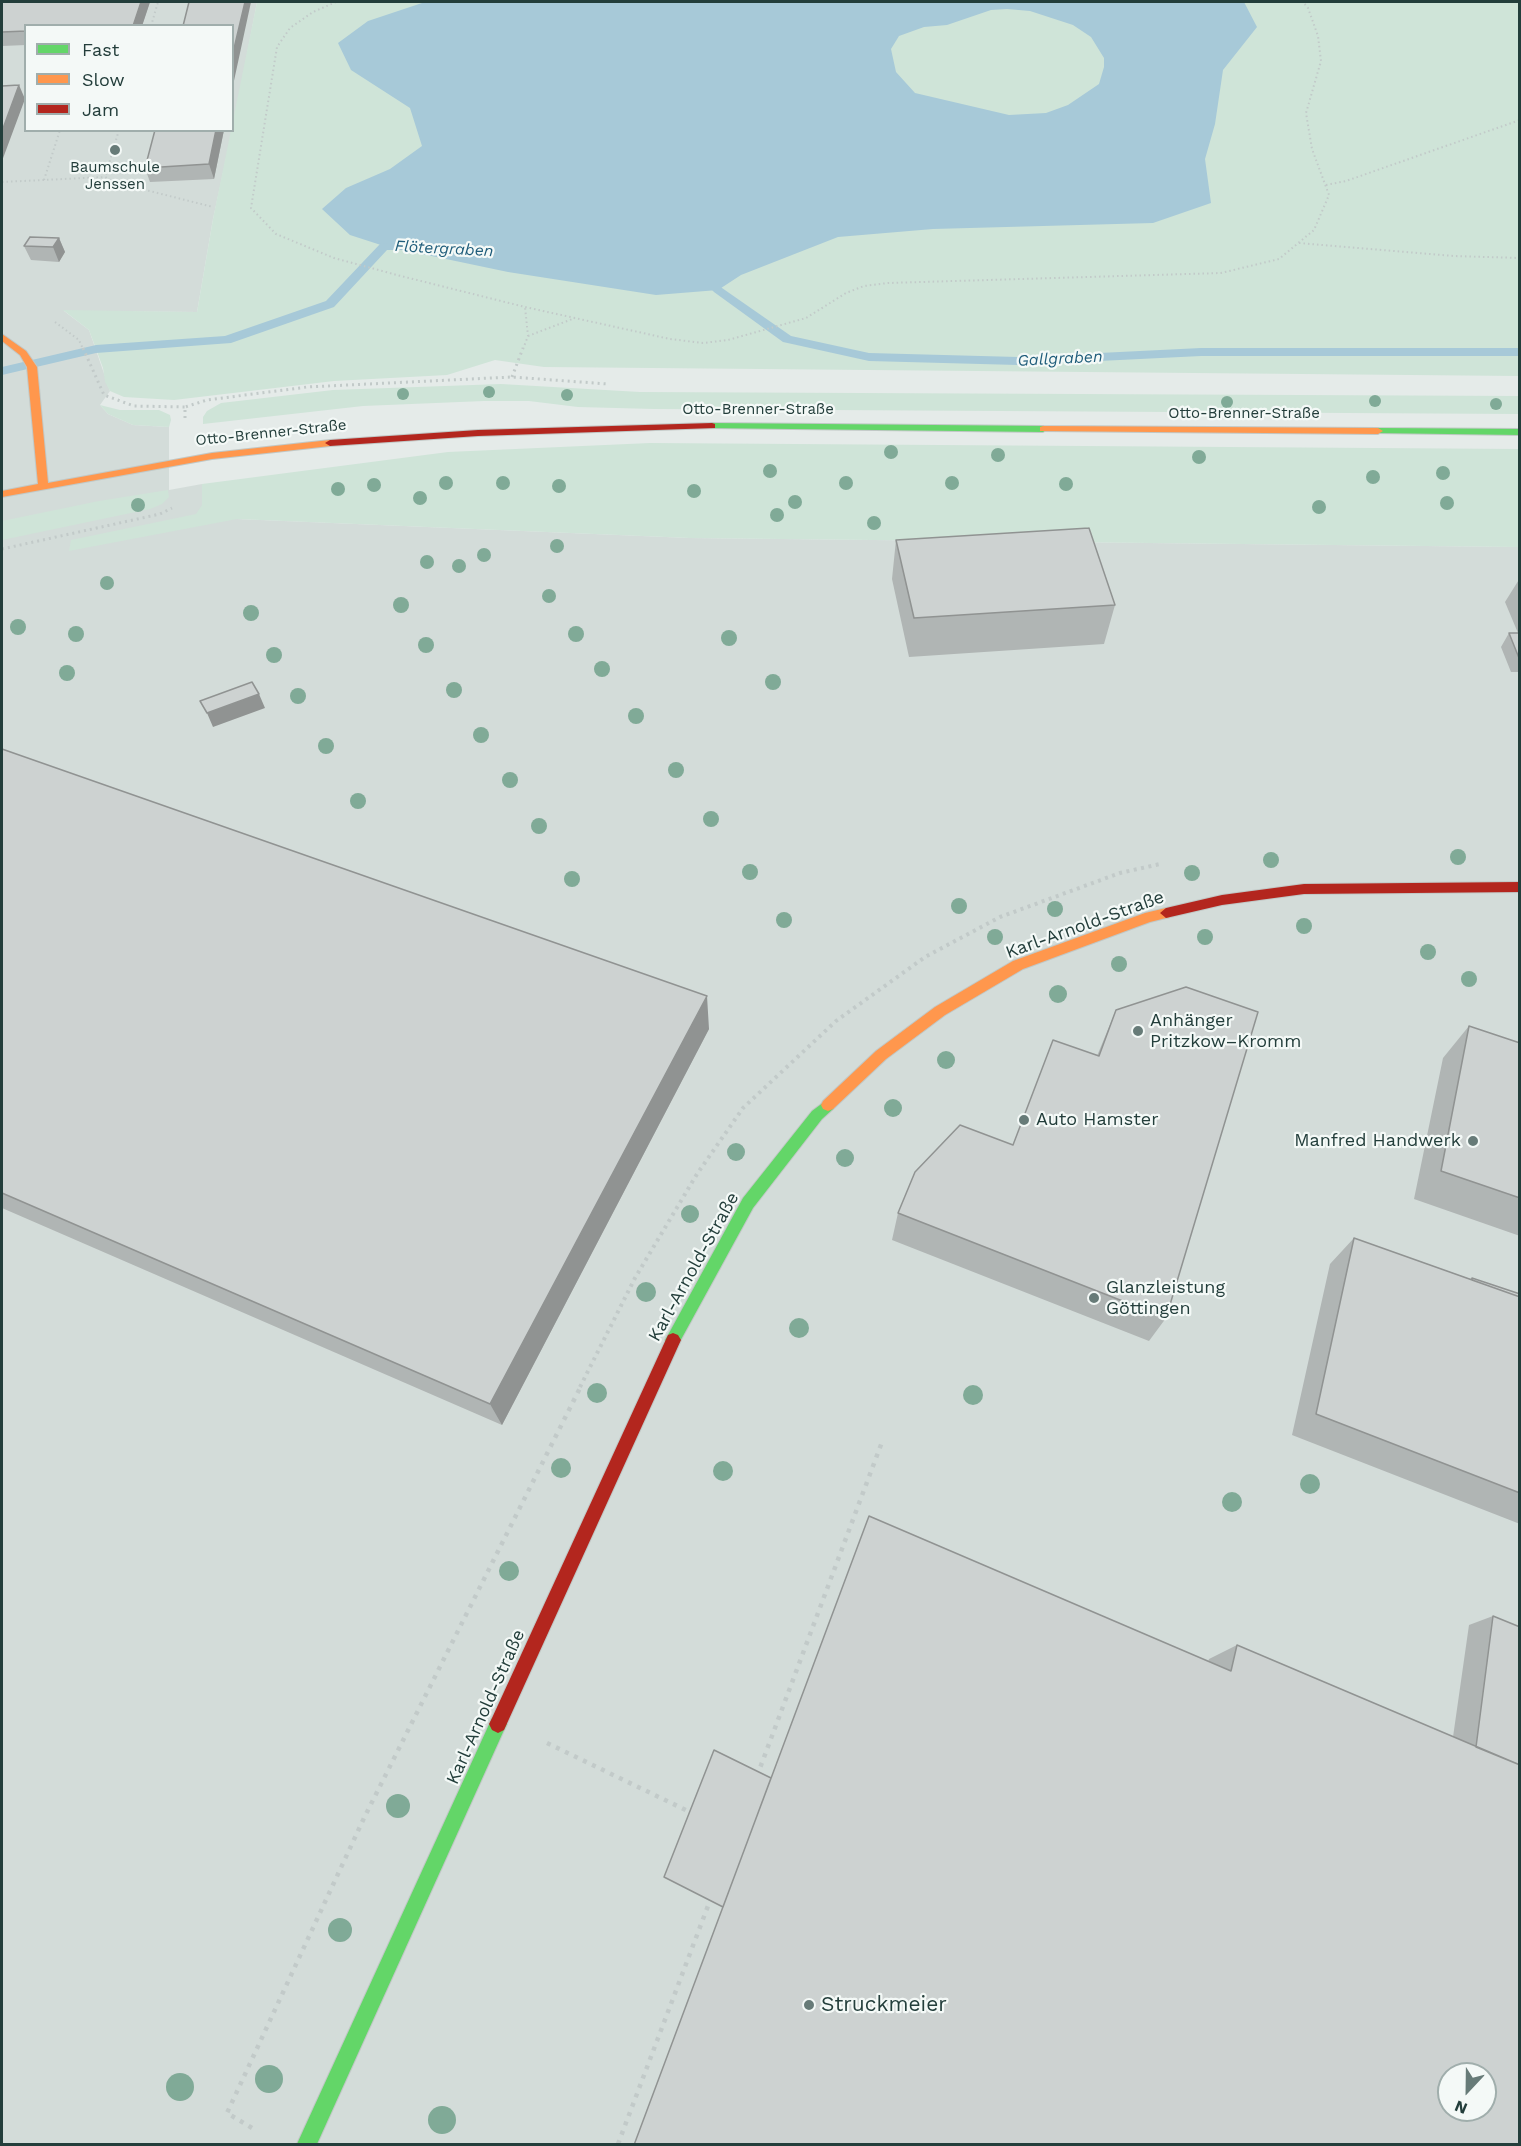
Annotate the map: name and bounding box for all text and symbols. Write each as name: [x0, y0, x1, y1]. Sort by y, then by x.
legend: [24, 24, 234, 132]
text: Fast: [82, 39, 119, 60]
text: Slow: [82, 69, 125, 90]
text: Jam: [82, 99, 119, 120]
marker: Baumschule Jenssen: [108, 143, 122, 157]
place label: Baumschule Jenssen: [70, 159, 160, 194]
water label: Flötergraben: [394, 237, 494, 261]
water label: Gallgraben: [1017, 347, 1103, 371]
street label: Otto-Brenner-Straße: [682, 401, 834, 419]
street label: Otto-Brenner-Straße: [1168, 405, 1320, 423]
street label: Otto-Brenner-Straße: [195, 416, 347, 450]
street label: Karl-Arnold-Straße: [1003, 886, 1167, 964]
place label: Anhänger Pritzkow–Kromm: [1150, 1010, 1301, 1052]
marker: Anhänger Pritzkow–Kromm: [1131, 1024, 1145, 1038]
place label: Auto Hamster: [1036, 1109, 1159, 1131]
marker: Auto Hamster: [1017, 1113, 1031, 1127]
place label: Manfred Handwerk: [1294, 1130, 1461, 1152]
marker: Manfred Handwerk: [1466, 1134, 1480, 1148]
street label: Karl-Arnold-Straße: [644, 1189, 744, 1345]
place label: Glanzleistung Göttingen: [1106, 1277, 1225, 1320]
marker: Glanzleistung Göttingen: [1087, 1291, 1101, 1305]
street label: Karl-Arnold-Straße: [442, 1626, 530, 1788]
place label: Struckmeier: [821, 1992, 947, 2018]
marker: Struckmeier: [802, 1998, 816, 2012]
north arrow: [1437, 2062, 1497, 2122]
text: N: [1452, 2096, 1470, 2118]

